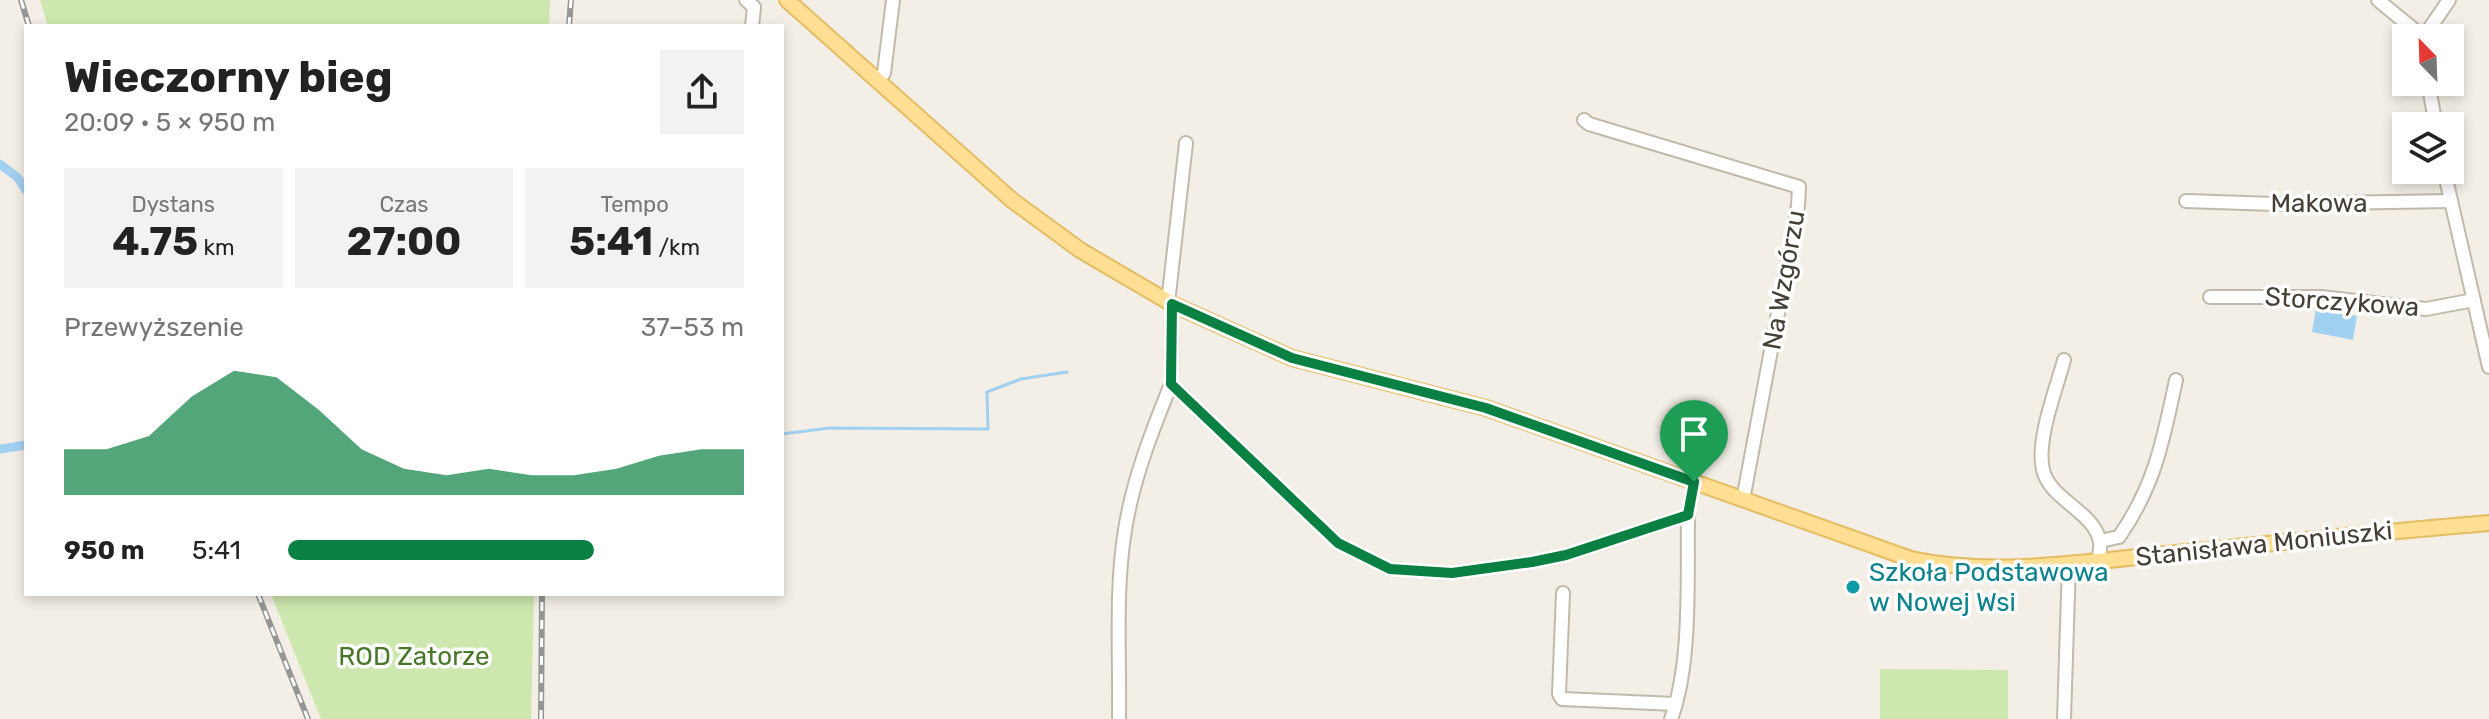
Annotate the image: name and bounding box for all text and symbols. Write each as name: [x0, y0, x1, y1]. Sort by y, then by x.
north arrow: [2392, 24, 2464, 96]
map controls: [2392, 24, 2464, 184]
button: share: [660, 50, 744, 134]
text: Wieczorny bieg: [64, 51, 393, 103]
text: 20:09 · 5 × 950 m: [64, 107, 275, 138]
button: layers: [2392, 112, 2464, 184]
street label: Makowa: [2270, 188, 2368, 219]
text: Dystans: [132, 191, 215, 218]
text: Czas: [379, 191, 429, 218]
text: Tempo: [601, 191, 669, 218]
street label: Na Wzgórzu: [1756, 208, 1812, 352]
text: 4.75: [112, 218, 198, 265]
text: 27:00: [346, 218, 461, 265]
text: 5:41: [569, 218, 653, 265]
text: km: [198, 234, 234, 261]
text: /km: [653, 234, 700, 261]
street label: Storczykowa: [2264, 281, 2420, 323]
text: Przewyższenie: [64, 312, 244, 343]
text: 37–53 m: [641, 312, 744, 343]
pin: [1660, 400, 1728, 482]
icon: arrive: [1672, 412, 1716, 456]
street label: Stanisława Moniuszki: [2134, 515, 2394, 573]
text: 950 m: [64, 535, 145, 566]
text: 5:41: [192, 535, 241, 566]
place label: Szkoła Podstawowa w Nowej Wsi: [1869, 557, 2109, 618]
marker: Szkoła Podstawowa w Nowej Wsi: [1844, 578, 1862, 596]
park label: ROD Zatorze: [338, 641, 490, 672]

